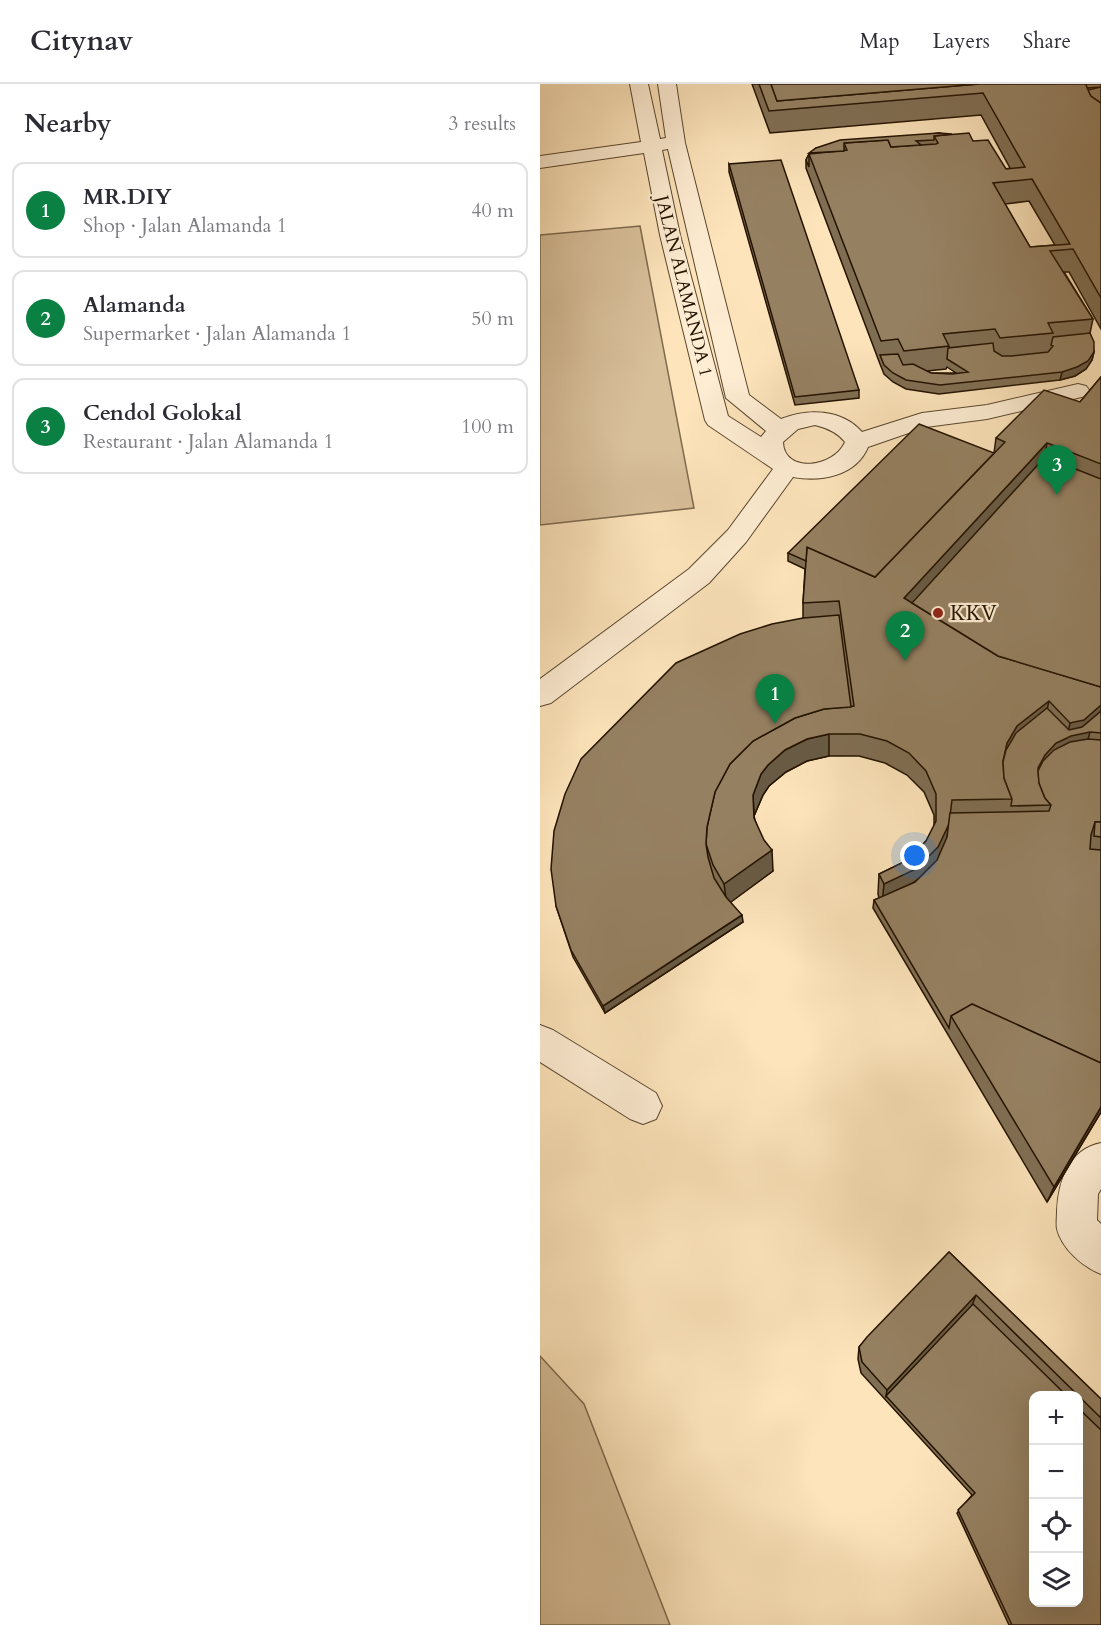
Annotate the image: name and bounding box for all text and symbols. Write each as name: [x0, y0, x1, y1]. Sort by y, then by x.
text: Citynav: [30, 22, 133, 60]
text: Map: [860, 27, 900, 56]
text: Layers: [933, 27, 990, 56]
text: Share: [1023, 27, 1071, 56]
text: Nearby: [24, 106, 112, 141]
text: 3 results: [448, 110, 516, 137]
text: MR.DIY: [83, 182, 172, 212]
street label: JALAN ALAMANDA 1: [648, 190, 718, 379]
text: 1: [40, 197, 51, 224]
text: 40 m: [471, 197, 514, 224]
text: Shop · Jalan Alamanda 1: [83, 212, 287, 239]
text: Alamanda: [83, 290, 186, 320]
text: 2: [40, 305, 51, 332]
text: 50 m: [471, 305, 514, 332]
text: Supermarket · Jalan Alamanda 1: [83, 320, 351, 347]
text: Cendol Golokal: [83, 398, 242, 428]
text: 3: [40, 413, 51, 440]
text: 100 m: [461, 413, 514, 440]
text: Restaurant · Jalan Alamanda 1: [83, 428, 334, 455]
pin: 3: [1038, 446, 1076, 495]
place label: KKV: [950, 599, 997, 628]
marker: KKV: [931, 606, 945, 620]
pin: 2: [886, 612, 925, 661]
pin: 1: [756, 674, 794, 724]
your location: [900, 841, 929, 870]
map controls: [1029, 1391, 1083, 1607]
button: +: [1029, 1391, 1083, 1445]
button: −: [1029, 1445, 1083, 1499]
button: locate: [1029, 1499, 1083, 1553]
button: layers: [1029, 1553, 1083, 1607]

